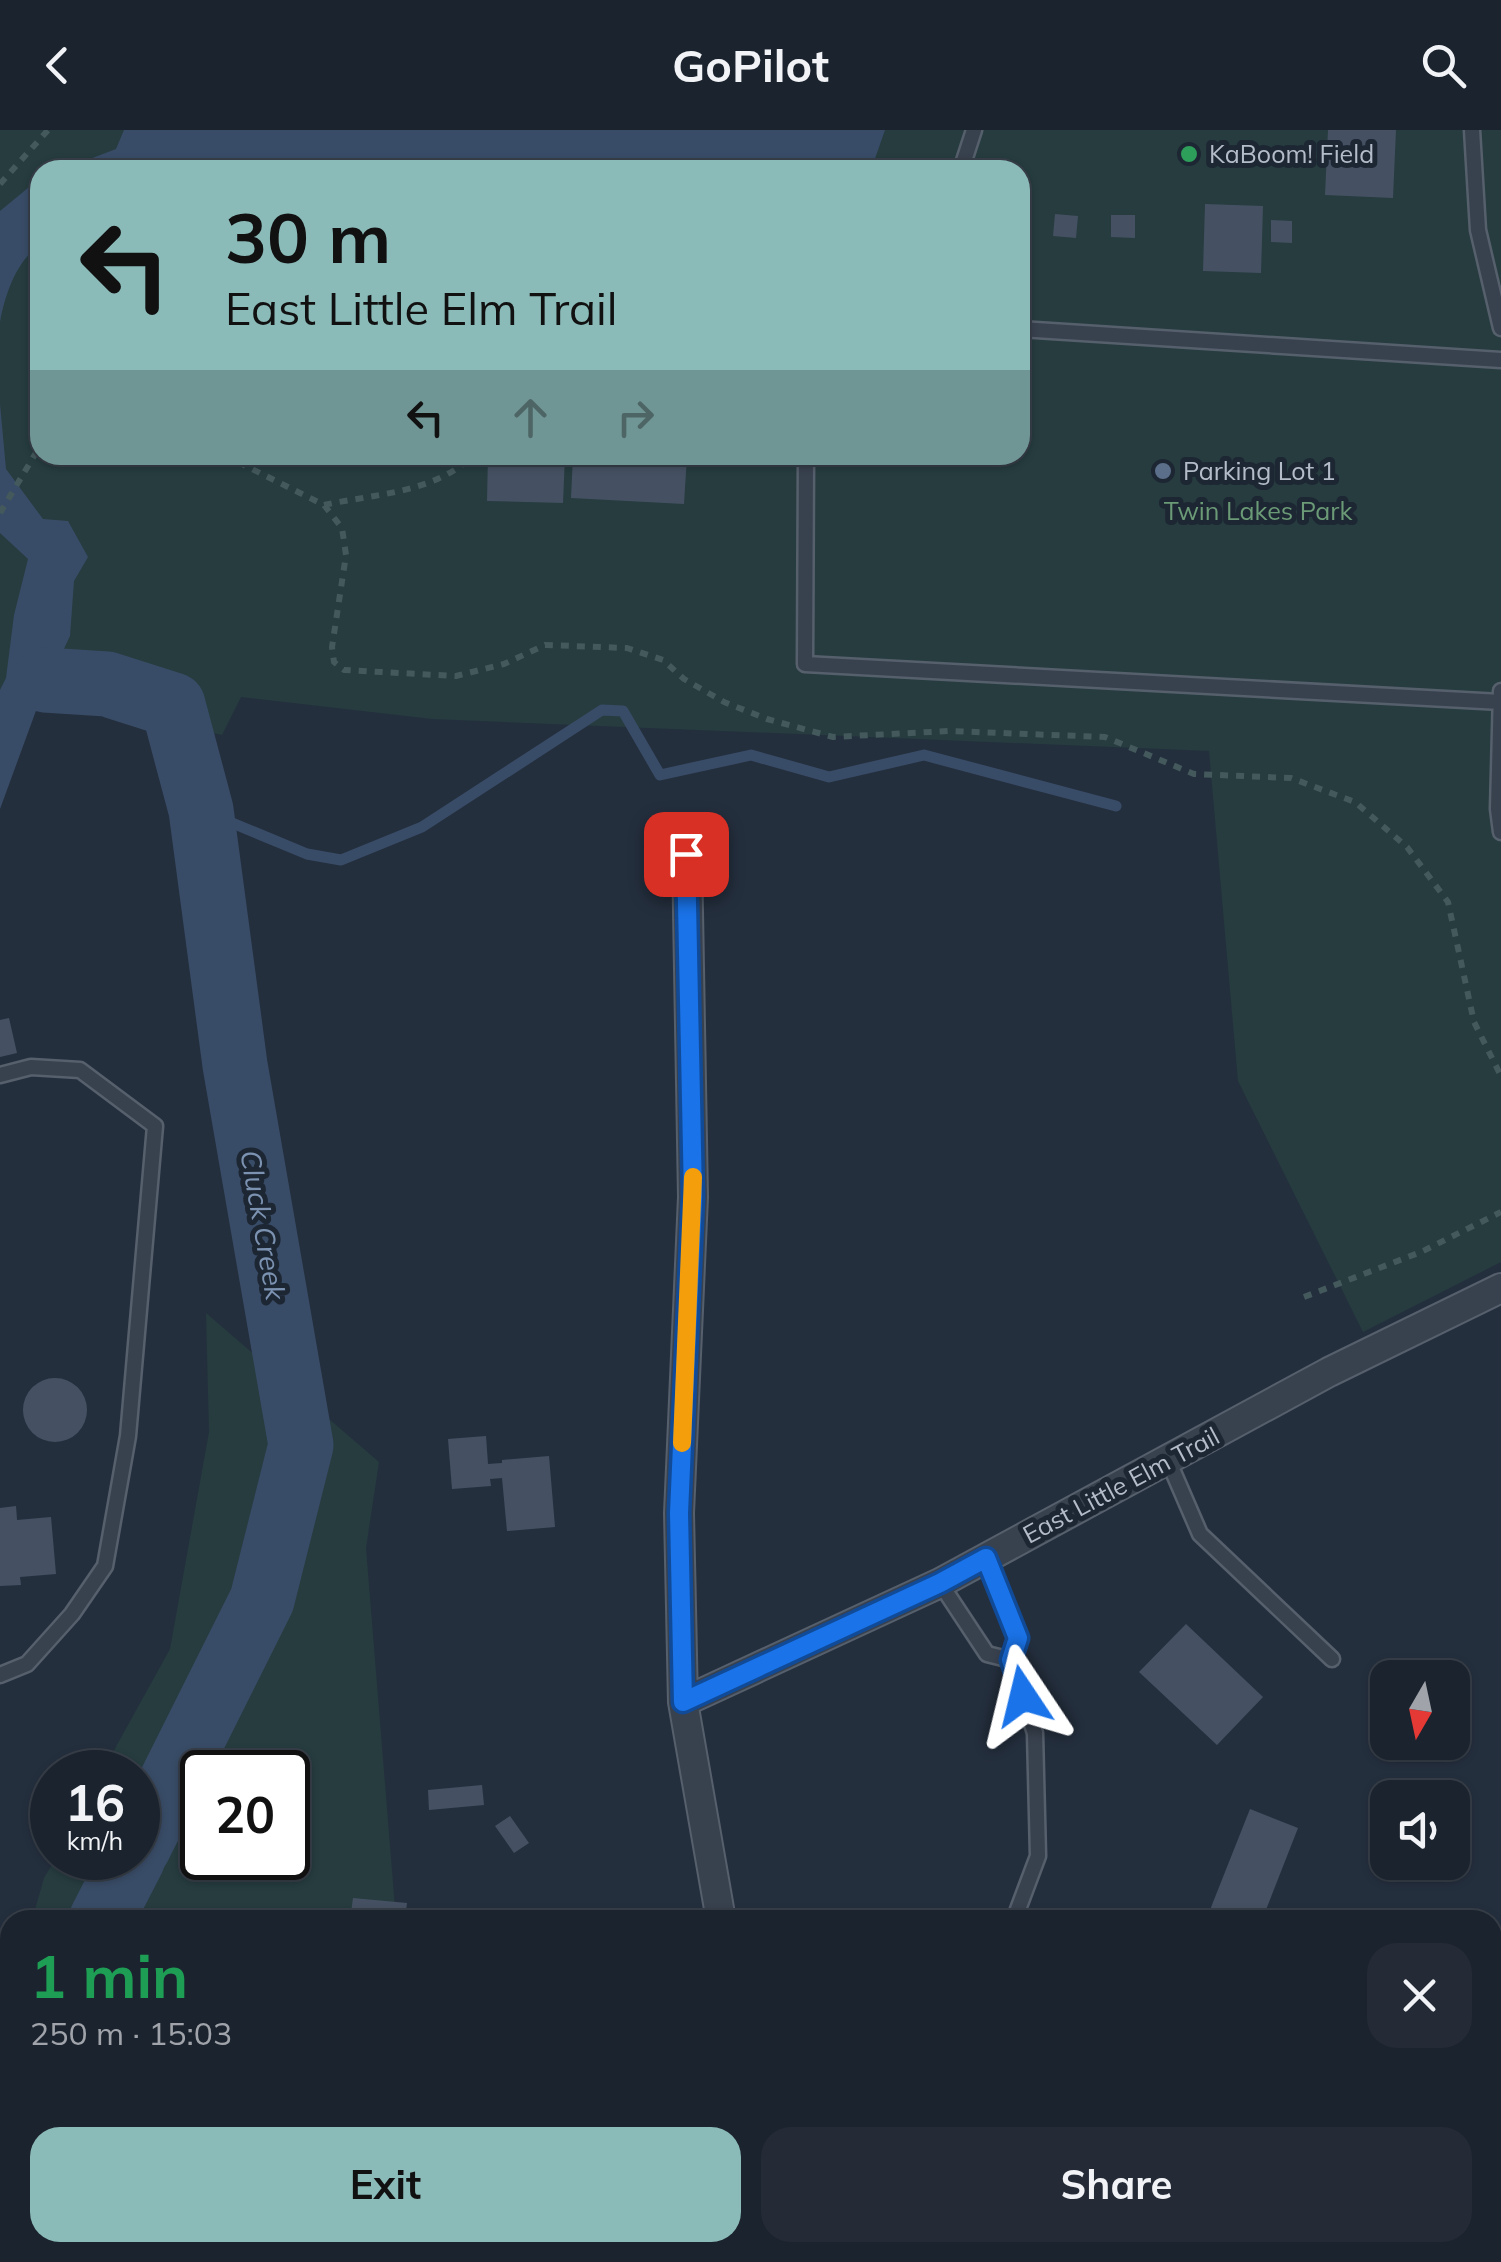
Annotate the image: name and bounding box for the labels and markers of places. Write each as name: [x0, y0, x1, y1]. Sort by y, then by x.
place label: KaBoom! Field: [1209, 138, 1374, 169]
marker: KaBoom! Field: [1178, 143, 1200, 165]
place label: Parking Lot 1: [1183, 455, 1336, 486]
marker: Parking Lot 1: [1152, 460, 1174, 482]
pin: [644, 812, 729, 897]

